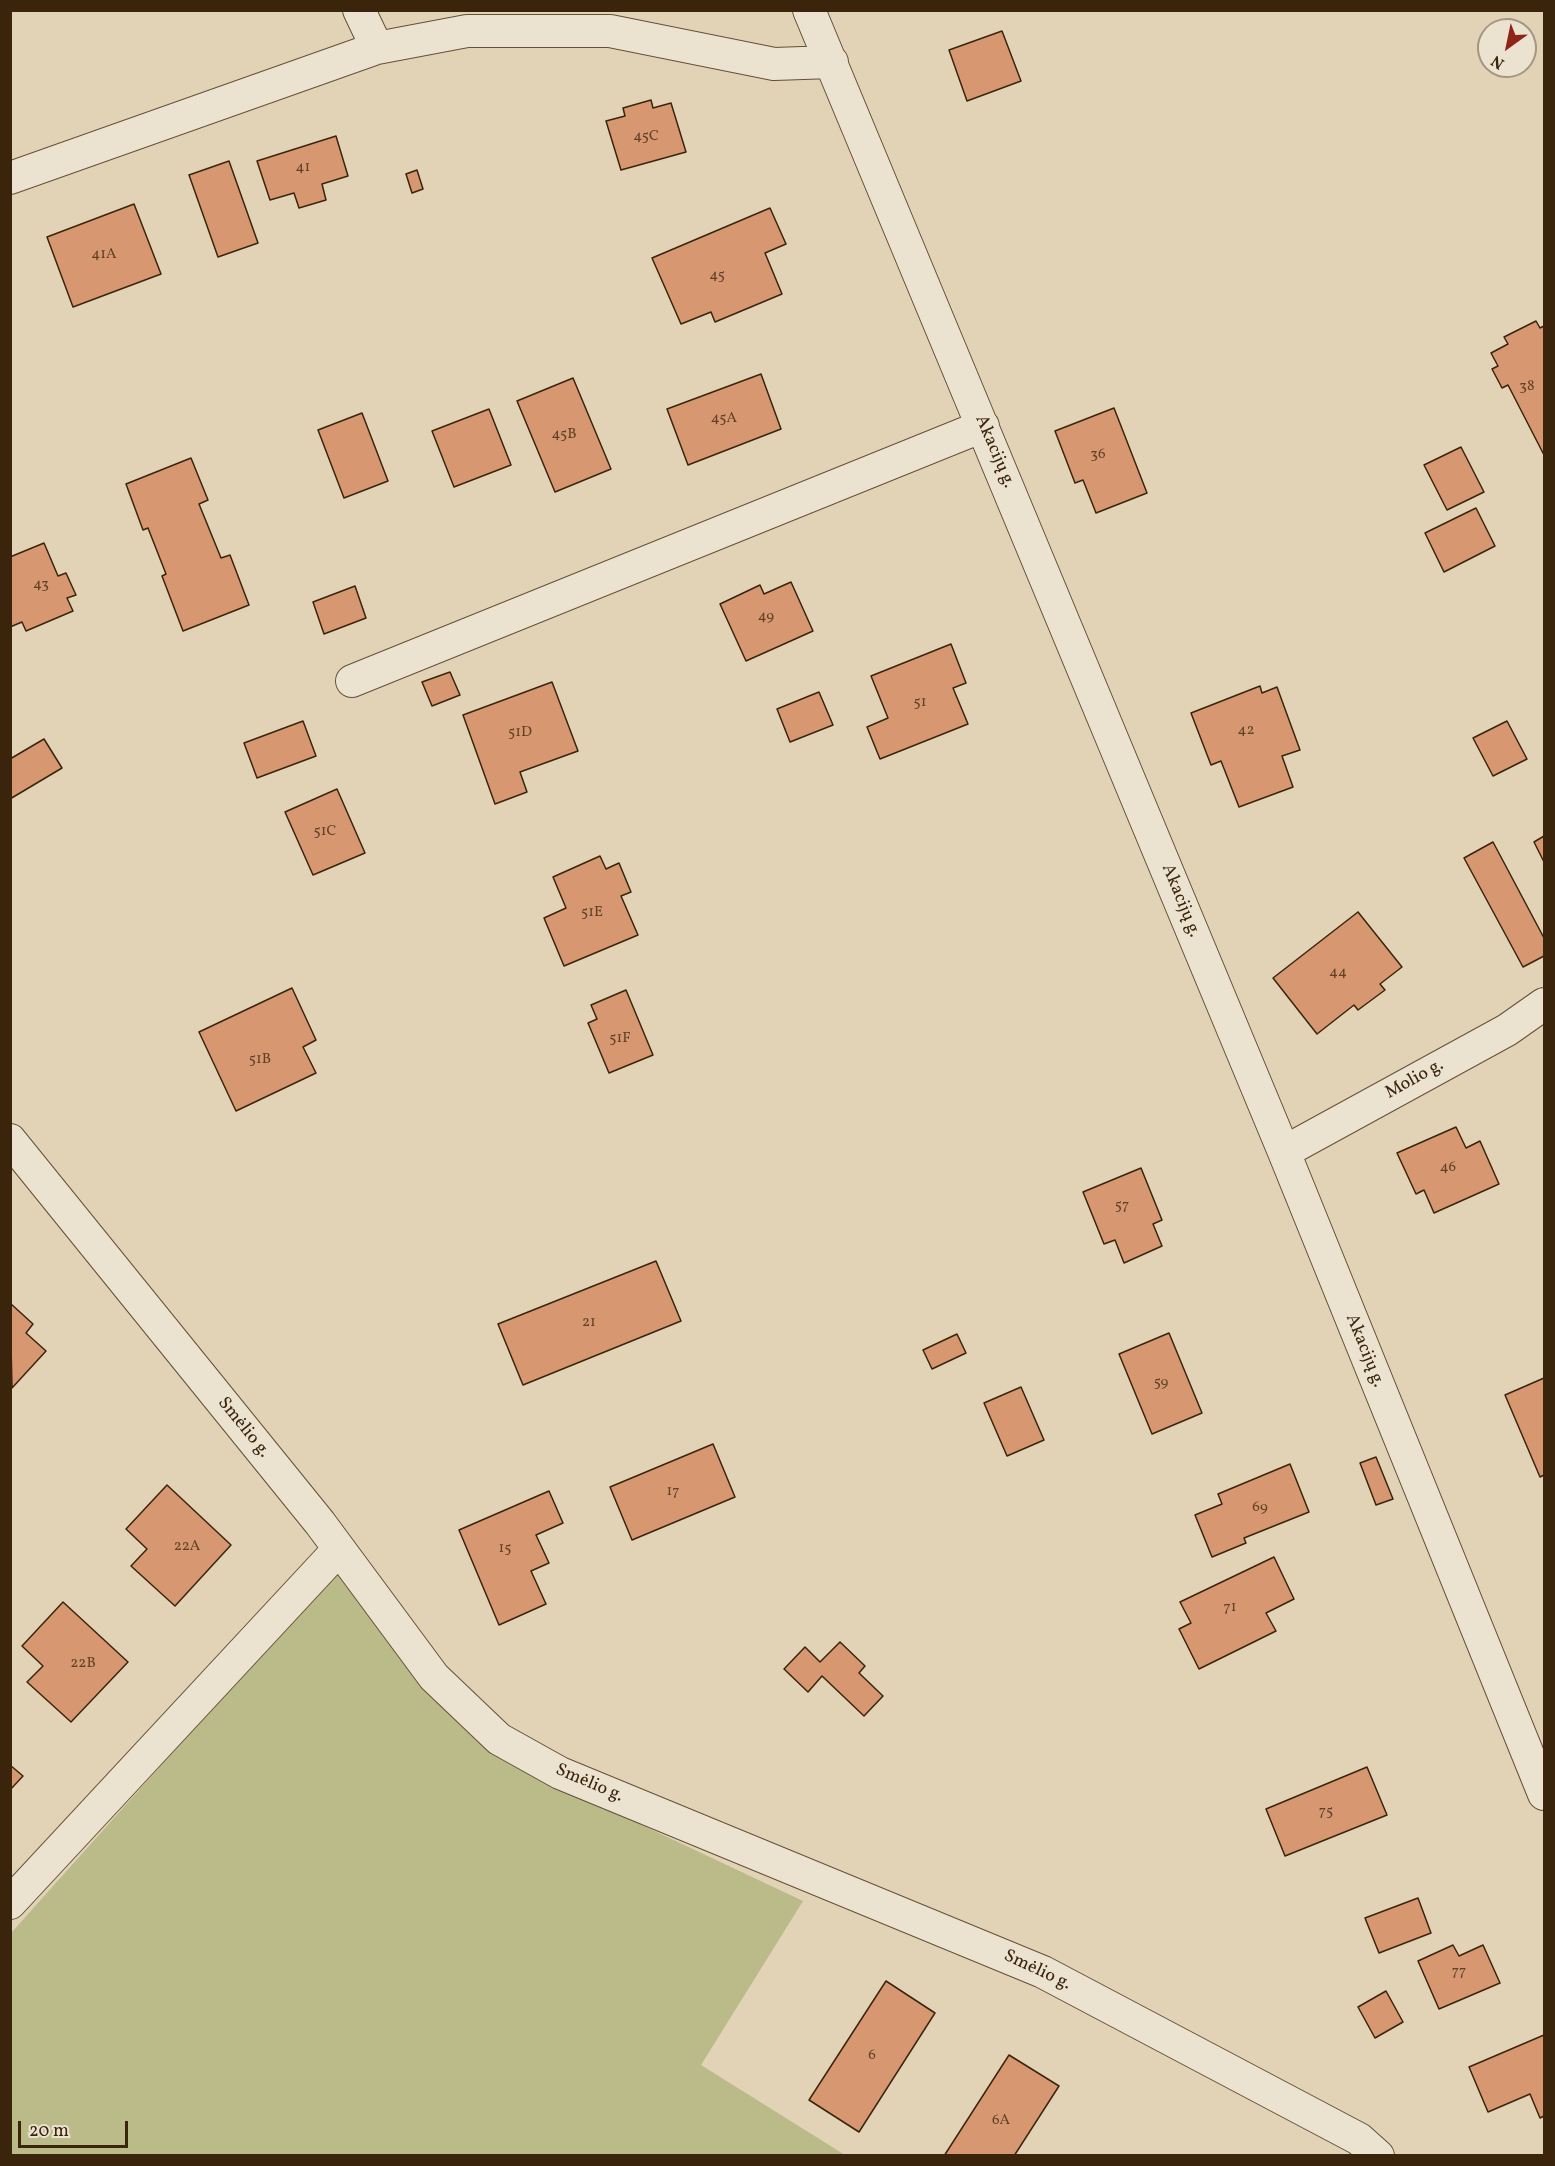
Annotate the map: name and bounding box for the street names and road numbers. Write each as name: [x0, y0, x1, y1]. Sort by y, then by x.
street label: Akacijų g.: [969, 412, 1019, 492]
street label: Akacijų g.: [1156, 861, 1204, 941]
street label: Molio g.: [1382, 1055, 1448, 1105]
street label: Akacijų g.: [1340, 1311, 1388, 1391]
street label: Smėlio g.: [212, 1393, 274, 1463]
street label: Smėlio g.: [552, 1760, 626, 1808]
street label: Smėlio g.: [1000, 1946, 1074, 1996]

